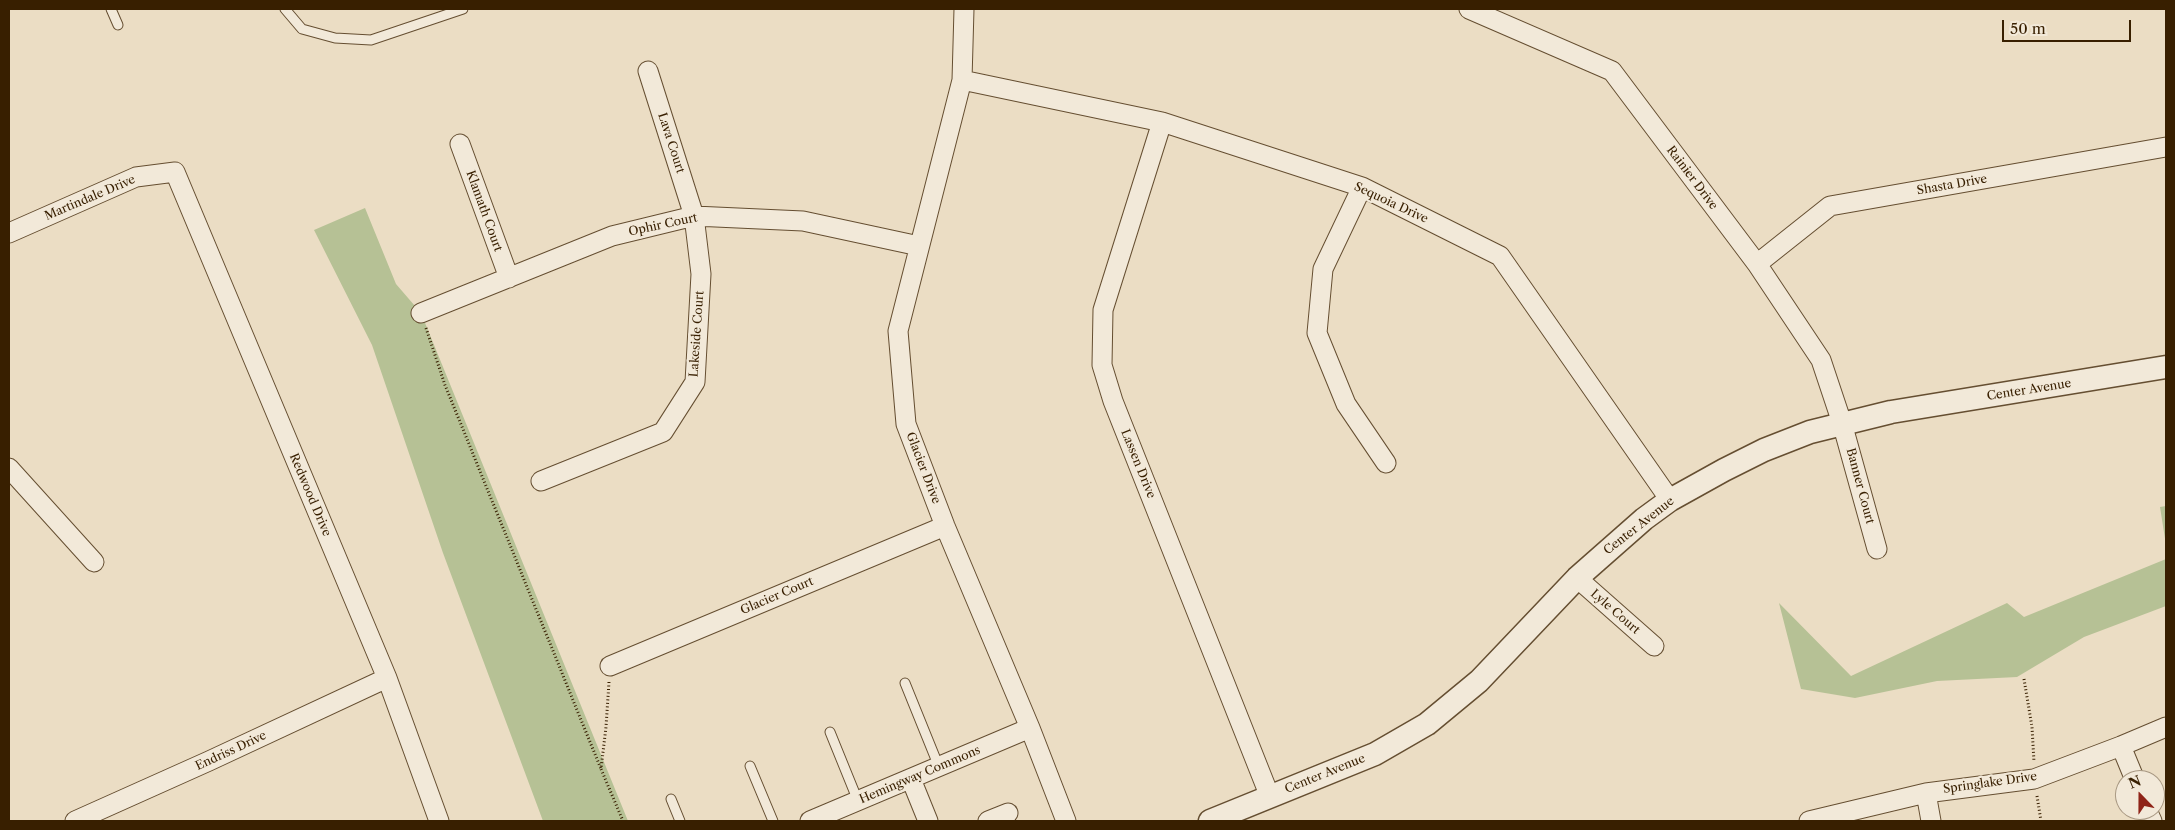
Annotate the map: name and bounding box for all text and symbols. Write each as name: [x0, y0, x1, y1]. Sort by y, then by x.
scale bar: [2005, 10, 2134, 42]
text: 50 m: [2010, 19, 2046, 38]
street label: Lava Court: [654, 111, 688, 175]
street label: Rainier Drive: [1663, 143, 1721, 213]
street label: Klamath Court: [463, 169, 505, 253]
street label: Martindale Drive: [42, 172, 138, 224]
street label: Shasta Drive: [1916, 172, 1988, 198]
street label: Sequoia Drive: [1352, 180, 1430, 226]
street label: Ophir Court: [627, 211, 699, 239]
street label: Lakeside Court: [687, 290, 707, 378]
street label: Center Avenue: [1986, 376, 2072, 404]
street label: Lassen Drive: [1118, 427, 1158, 501]
street label: Glacier Drive: [903, 430, 943, 506]
street label: Banner Court: [1843, 446, 1877, 526]
street label: Redwood Drive: [286, 451, 334, 539]
street label: Center Avenue: [1601, 494, 1677, 558]
street label: Glacier Court: [738, 574, 816, 618]
street label: Lyle Court: [1587, 587, 1643, 637]
street label: Endriss Drive: [193, 728, 269, 774]
street label: Hemingway Commons: [857, 743, 983, 807]
street label: Center Avenue: [1283, 751, 1367, 797]
street label: Springlake Drive: [1942, 769, 2038, 797]
north arrow: [2115, 770, 2165, 820]
text: N: [2126, 771, 2144, 793]

